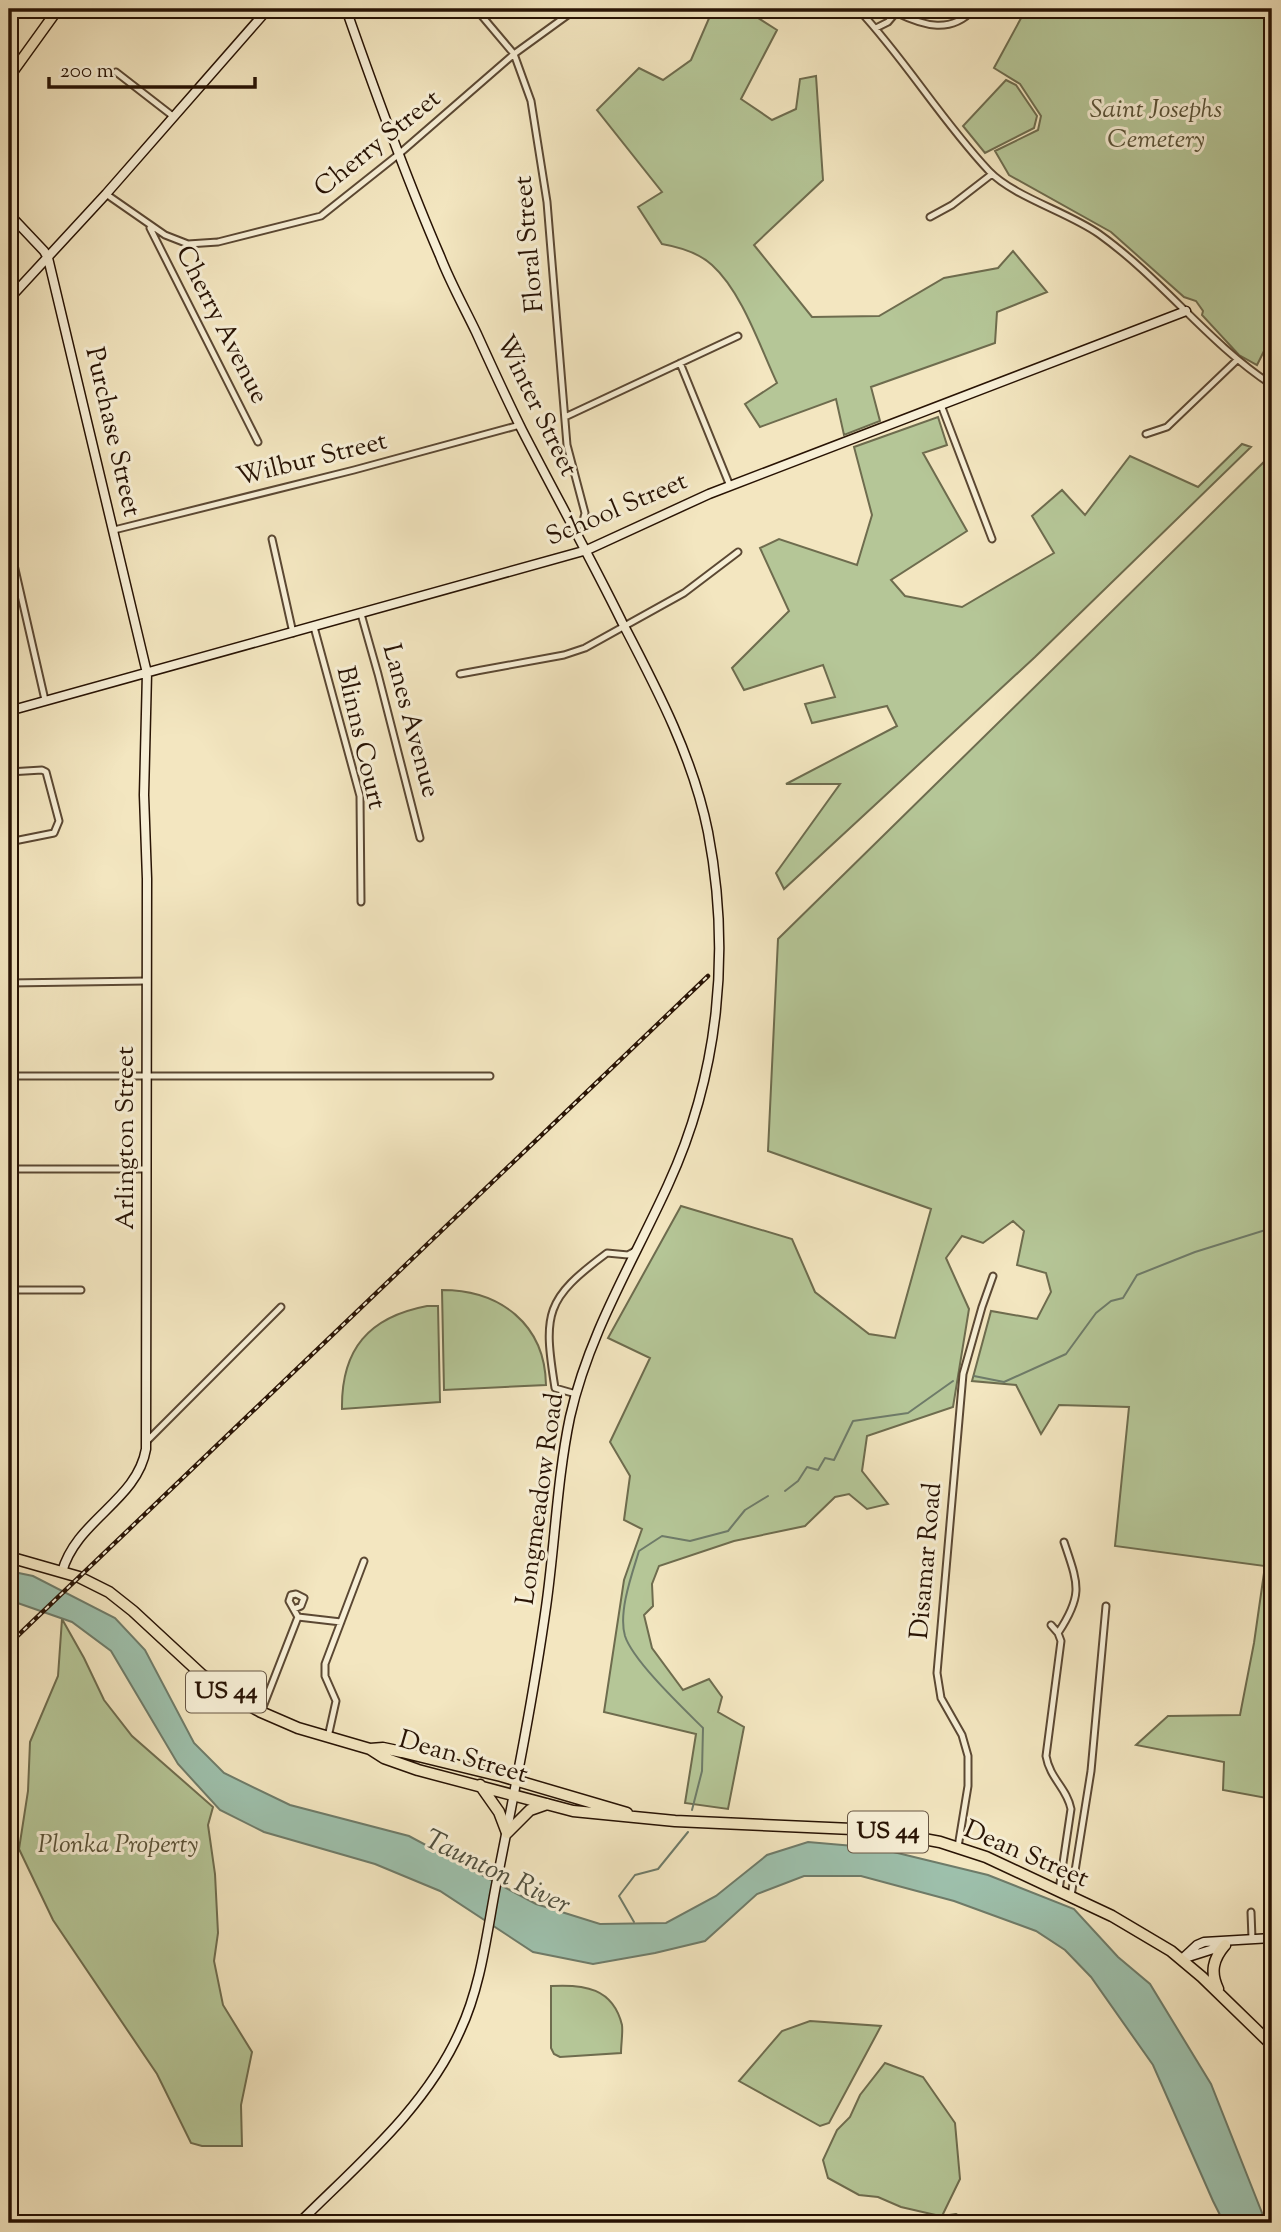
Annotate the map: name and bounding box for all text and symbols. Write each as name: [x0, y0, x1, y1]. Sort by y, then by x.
scale bar: [49, 46, 256, 90]
text: 200 m: [60, 57, 114, 87]
street label: Cherry Street: [307, 81, 449, 207]
park label: Saint Josephs Cemetery: [1090, 92, 1222, 159]
street label: Floral Street: [506, 174, 554, 314]
street label: Cherry Avenue: [165, 240, 277, 410]
street label: Winter Street: [486, 329, 586, 483]
street label: Purchase Street: [75, 344, 149, 520]
street label: Wilbur Street: [233, 423, 391, 497]
street label: School Street: [541, 464, 694, 556]
street label: Lanes Avenue: [372, 640, 448, 802]
street label: Blinns Court: [326, 663, 394, 813]
street label: Arlington Street: [108, 1046, 145, 1230]
street label: Longmeadow Road: [508, 1390, 574, 1608]
street label: Disamar Road: [902, 1481, 952, 1641]
road number: US 44: [186, 1672, 266, 1712]
street label: Dean Street: [394, 1722, 532, 1794]
road number: US 44: [848, 1812, 928, 1853]
street label: Dean Street: [958, 1812, 1094, 1898]
water label: Taunton River: [417, 1820, 577, 1926]
park label: Plonka Property: [38, 1827, 198, 1864]

